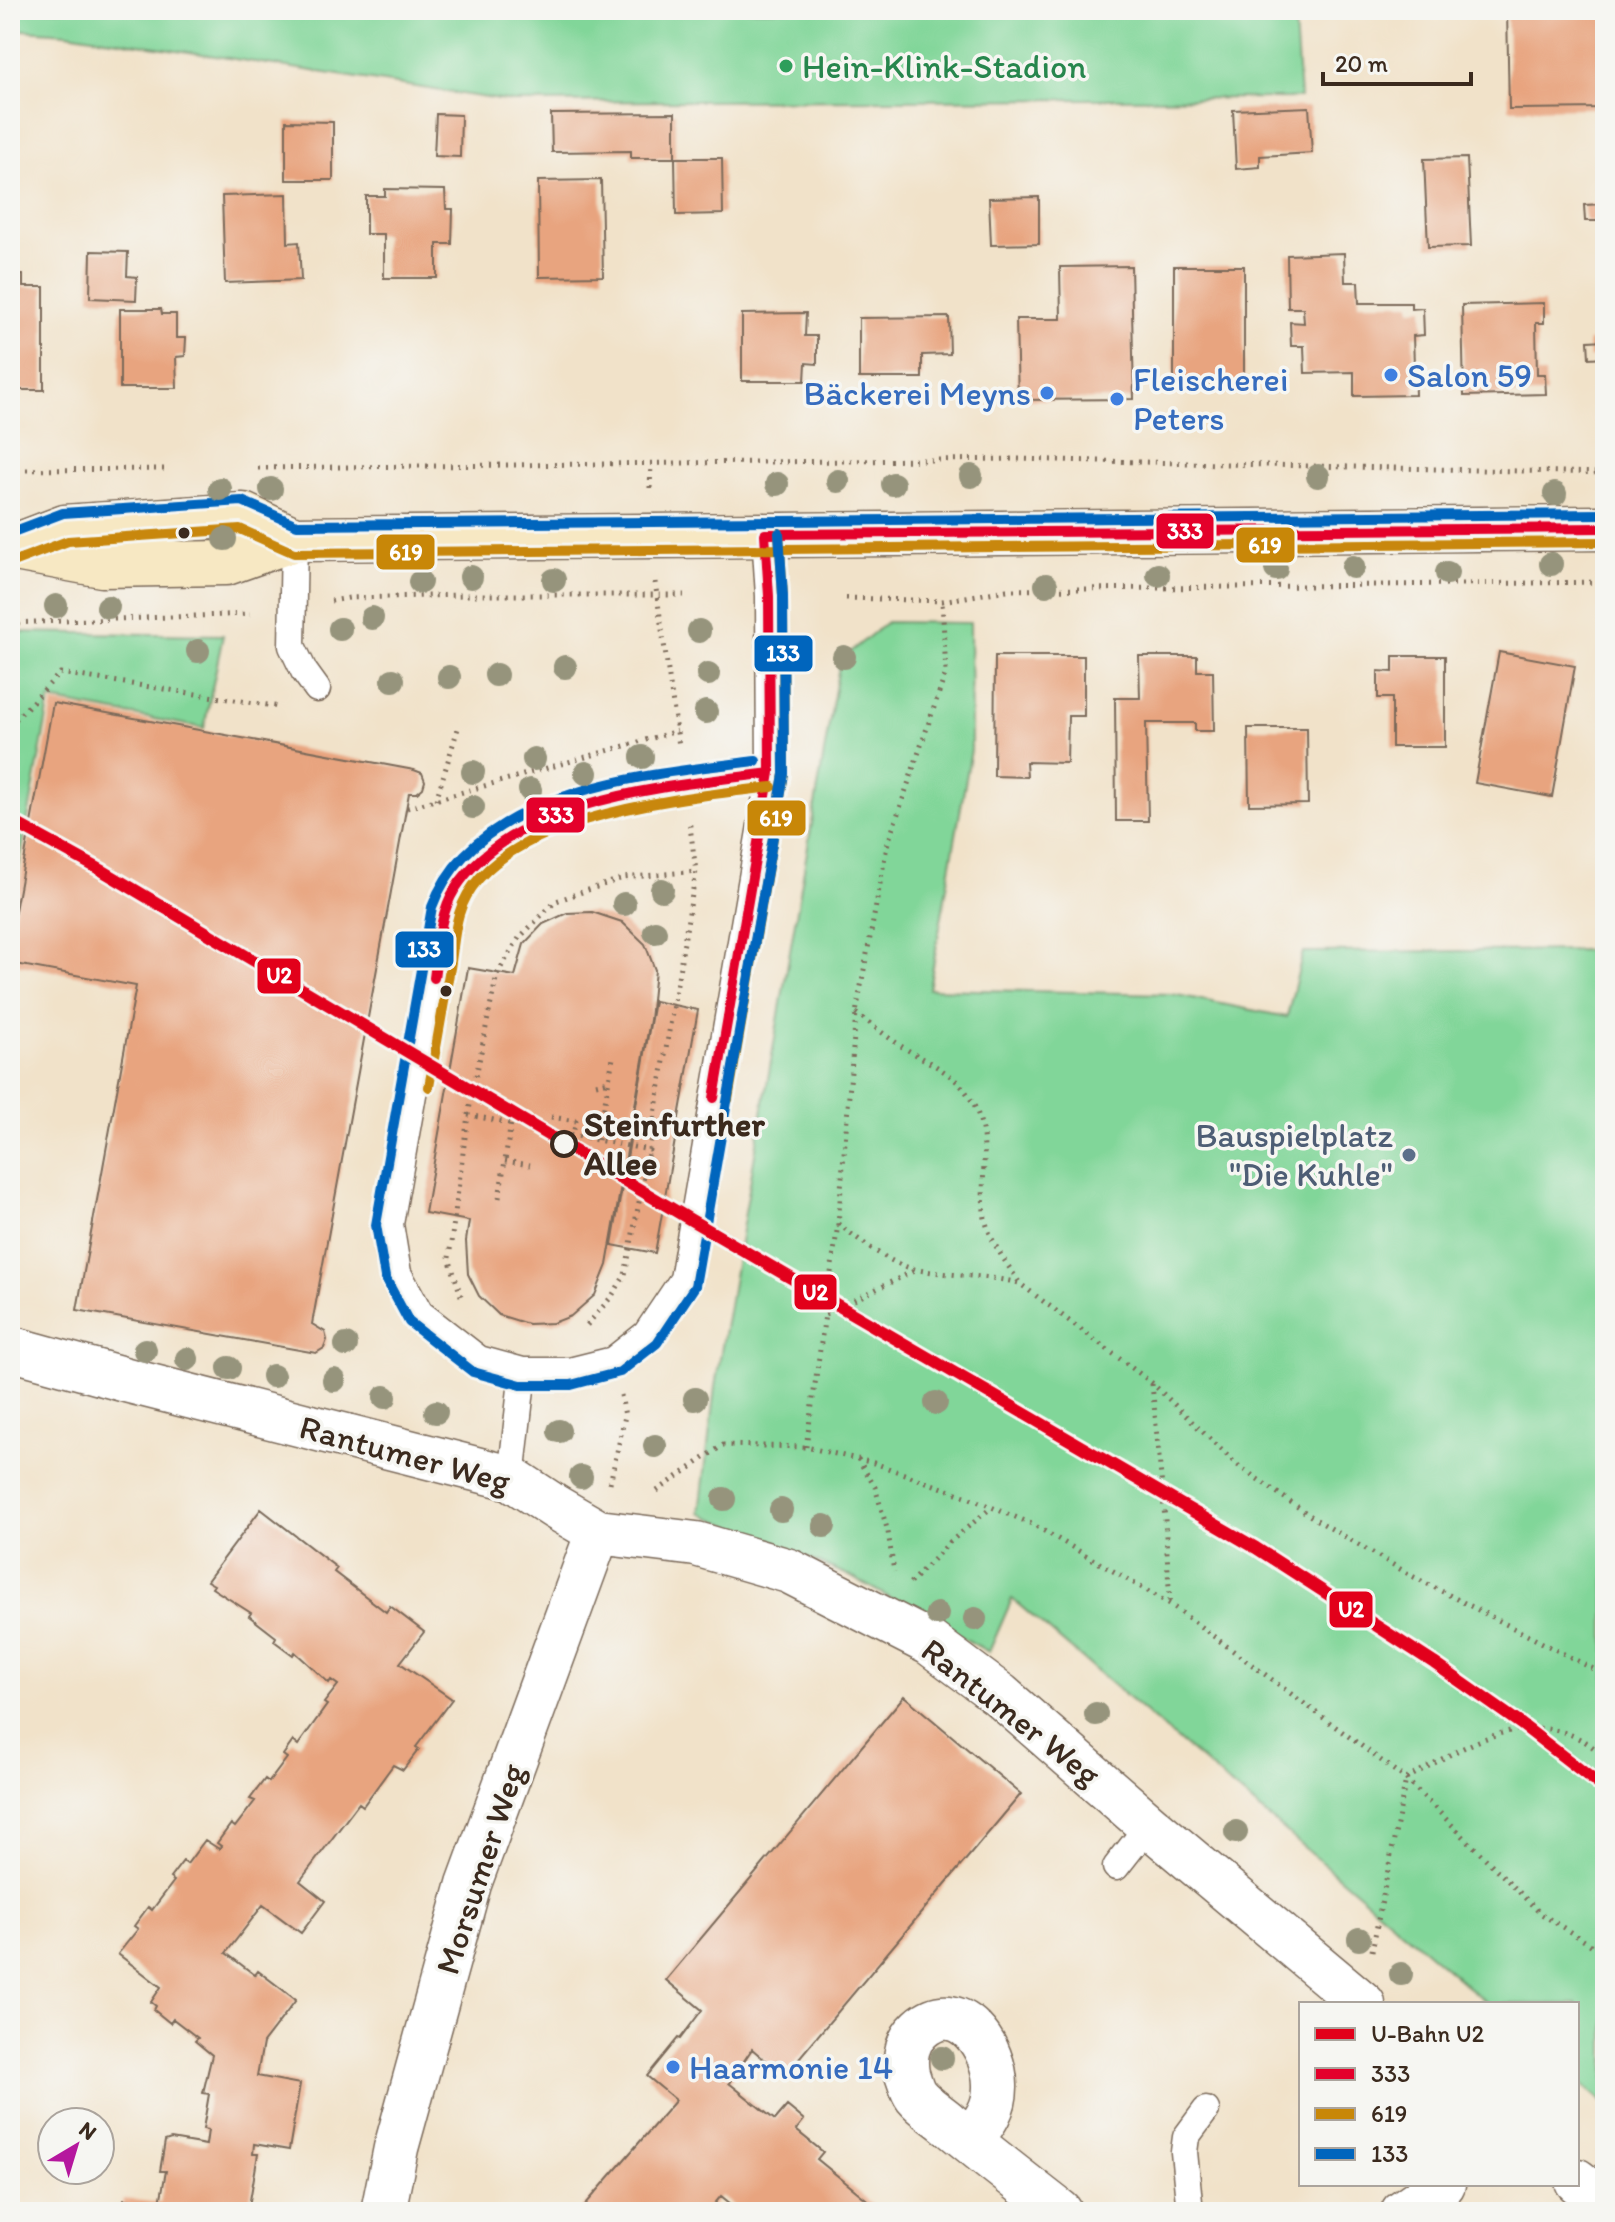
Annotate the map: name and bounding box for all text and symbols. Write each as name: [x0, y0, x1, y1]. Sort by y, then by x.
scale bar: [1323, 36, 1471, 86]
place label: Hein-Klink-Stadion: [802, 46, 1087, 87]
text: 20 m: [1335, 49, 1388, 78]
marker: Hein-Klink-Stadion: [777, 57, 795, 75]
place label: Salon 59: [1407, 355, 1532, 396]
place label: Fleischerei Peters: [1133, 359, 1288, 439]
marker: Salon 59: [1382, 366, 1400, 384]
place label: Bäckerei Meyns: [804, 373, 1031, 414]
marker: Bäckerei Meyns: [1038, 384, 1056, 402]
marker: Fleischerei Peters: [1108, 390, 1126, 408]
line badge: 333: [1155, 512, 1215, 550]
text: 333: [1167, 518, 1203, 545]
unlabelled marker: [176, 525, 192, 541]
line badge: 619: [1235, 526, 1296, 564]
text: 619: [1248, 532, 1282, 559]
line badge: 619: [375, 533, 436, 571]
text: 619: [389, 539, 423, 566]
line badge: 133: [753, 634, 814, 673]
text: 133: [766, 640, 800, 667]
line badge: 333: [525, 796, 586, 834]
line badge: 619: [746, 799, 807, 837]
text: 333: [538, 802, 574, 829]
text: 619: [759, 805, 793, 832]
line badge: 133: [394, 930, 455, 969]
text: 133: [407, 936, 441, 963]
line badge: U2: [256, 957, 302, 995]
text: U2: [266, 962, 293, 989]
unlabelled marker: [438, 983, 454, 999]
place label: Steinfurther Allee: [584, 1104, 765, 1184]
place label: Bauspielplatz "Die Kuhle": [1195, 1115, 1393, 1195]
marker: Steinfurther Allee: [551, 1131, 577, 1157]
marker: Bauspielplatz "Die Kuhle": [1400, 1146, 1418, 1164]
line badge: U2: [793, 1273, 838, 1311]
text: U2: [802, 1279, 829, 1306]
street label: Rantumer Weg: [295, 1406, 515, 1502]
line badge: U2: [1328, 1590, 1374, 1629]
text: U2: [1338, 1596, 1365, 1623]
street label: Rantumer Weg: [913, 1629, 1109, 1795]
street label: Morsumer Weg: [427, 1758, 534, 1979]
legend: [1299, 2002, 1579, 2186]
text: U-Bahn U2: [1371, 2019, 1485, 2048]
place label: Haarmonie 14: [689, 2047, 893, 2088]
marker: Haarmonie 14: [664, 2058, 682, 2076]
text: 333: [1371, 2059, 1410, 2088]
text: 619: [1371, 2099, 1407, 2128]
north arrow: [36, 2106, 116, 2186]
text: N: [74, 2115, 102, 2146]
text: 133: [1371, 2139, 1408, 2168]

